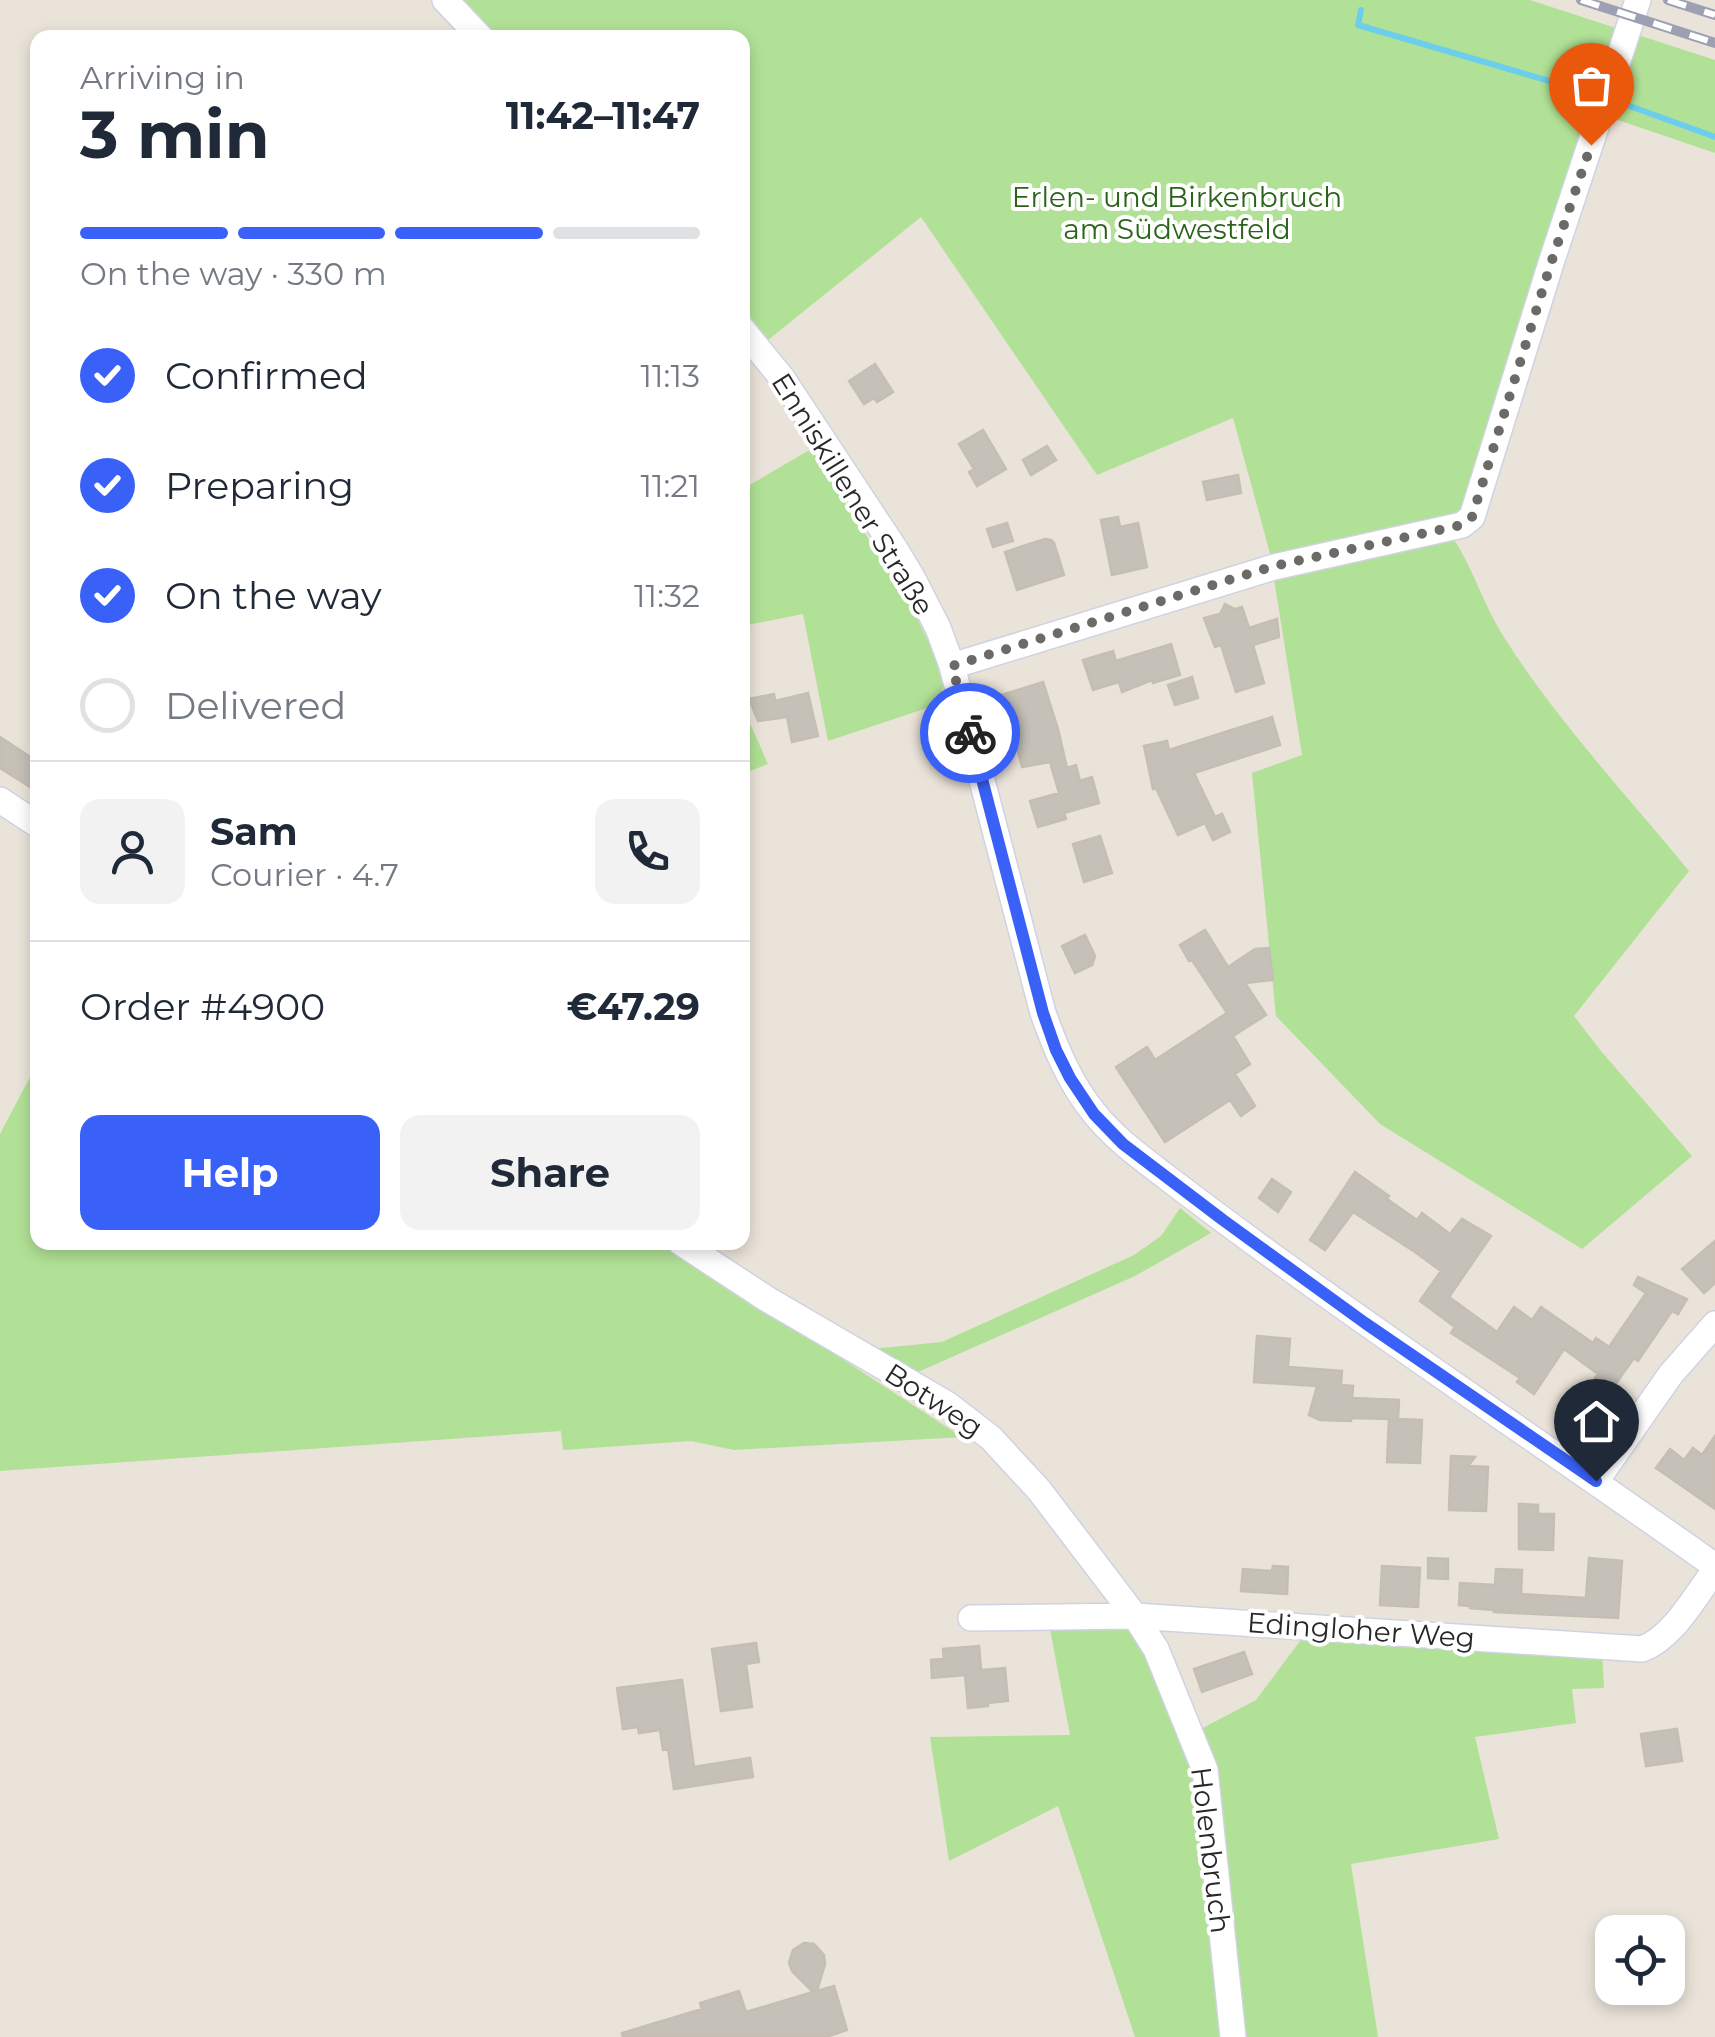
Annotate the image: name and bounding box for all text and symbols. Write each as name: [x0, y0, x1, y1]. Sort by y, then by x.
pin: [1549, 43, 1634, 146]
text: Arriving in: [80, 58, 245, 97]
icon: bag: [1564, 58, 1619, 113]
text: 11:42–11:47: [506, 92, 700, 139]
text: 3 min: [80, 95, 270, 174]
park label: Erlen- und Birkenbruch am Südwestfeld: [1012, 180, 1342, 246]
text: On the way · 330 m: [80, 254, 387, 293]
icon: check: [80, 348, 135, 403]
text: Confirmed: [165, 352, 368, 399]
text: 11:13: [641, 356, 700, 395]
street label: Enniskillener Straße: [765, 367, 941, 621]
icon: check: [80, 458, 135, 513]
text: Preparing: [165, 462, 354, 509]
text: 11:21: [640, 466, 700, 505]
icon: check: [80, 568, 135, 623]
text: On the way: [165, 572, 382, 619]
text: 11:32: [634, 576, 700, 615]
text: Delivered: [165, 682, 346, 729]
courier: [920, 683, 1020, 783]
icon: bike: [943, 706, 998, 761]
button: person: [80, 799, 185, 904]
button: phone: [595, 799, 700, 904]
text: Sam: [210, 808, 298, 855]
text: Courier · 4.7: [210, 855, 399, 894]
text: Order #4900: [80, 983, 325, 1030]
text: €47.29: [566, 983, 700, 1030]
button: Help: [80, 1115, 380, 1230]
button: Share: [400, 1115, 700, 1230]
street label: Botweg: [879, 1356, 989, 1444]
pin: [1554, 1379, 1639, 1482]
icon: home: [1569, 1394, 1624, 1449]
street label: Edingloher Weg: [1246, 1605, 1476, 1655]
street label: Holenbruch: [1184, 1765, 1238, 1935]
map controls: [1595, 1915, 1685, 2005]
button: locate: [1595, 1915, 1685, 2005]

